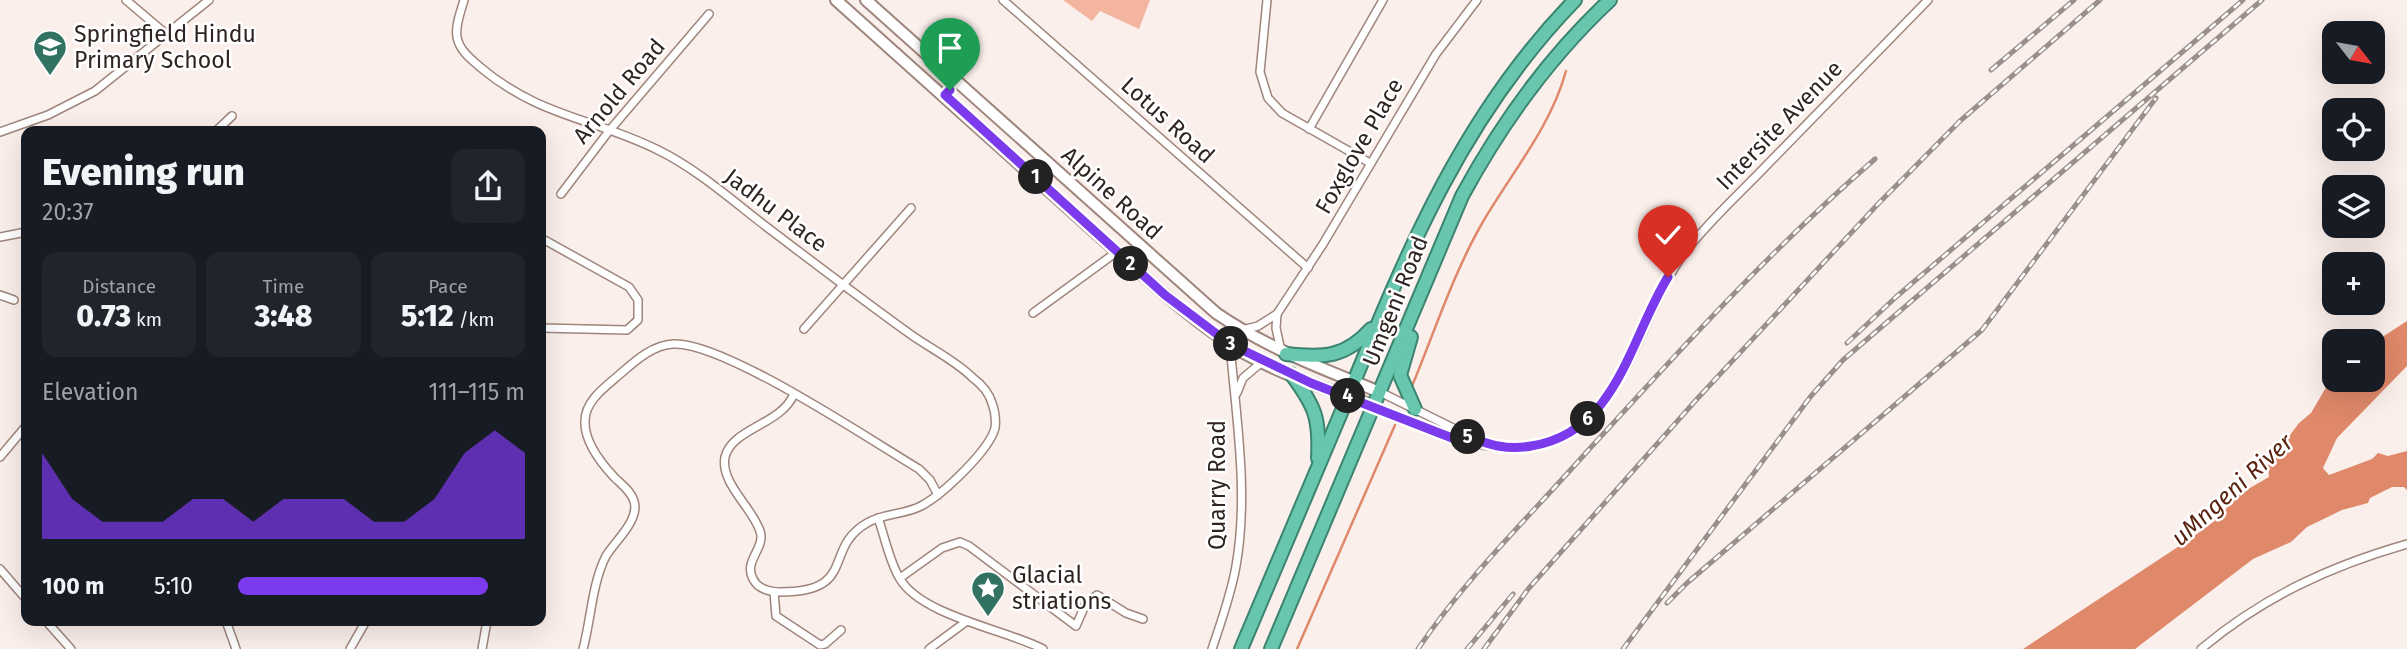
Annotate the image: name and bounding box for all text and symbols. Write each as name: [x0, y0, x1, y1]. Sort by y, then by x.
pin: [920, 18, 980, 90]
place label: Springfield Hindu Primary School: [74, 20, 256, 74]
north arrow: [2322, 21, 2385, 84]
map controls: [2322, 21, 2385, 392]
school or university icon: Springfield Hindu Primary School: [31, 28, 69, 77]
icon: arrive: [931, 29, 969, 67]
street label: Arnold Road: [567, 33, 671, 149]
street label: Intersite Avenue: [1710, 54, 1848, 196]
street label: Lotus Road: [1116, 71, 1220, 169]
street label: Foxglove Place: [1309, 73, 1409, 219]
button: locate: [2322, 98, 2385, 161]
street label: Alpine Road: [1056, 141, 1168, 245]
text: Evening run: [42, 149, 245, 195]
button: share: [451, 149, 525, 223]
pin: 1: [1018, 160, 1054, 194]
street label: Jadhu Place: [719, 162, 833, 258]
text: 1: [1031, 165, 1040, 188]
button: layers: [2322, 175, 2385, 238]
text: 20:37: [42, 198, 94, 226]
pin: [1638, 205, 1698, 277]
icon: check: [1649, 216, 1687, 254]
street label: Umgeni Road: [1356, 232, 1434, 370]
pin: 2: [1114, 246, 1148, 282]
text: 2: [1126, 252, 1135, 275]
button: +: [2322, 252, 2385, 315]
text: Distance: [82, 275, 156, 298]
text: Time: [263, 275, 304, 298]
text: Pace: [428, 275, 468, 298]
text: 0.73: [76, 298, 131, 334]
text: 3:48: [255, 298, 312, 334]
text: 5:12: [401, 298, 454, 334]
text: km: [131, 308, 162, 331]
text: /km: [454, 308, 495, 331]
pin: 3: [1214, 326, 1248, 362]
button: −: [2322, 329, 2385, 392]
text: 3: [1226, 332, 1235, 355]
text: Elevation: [42, 378, 138, 406]
text: 111–115 m: [428, 378, 525, 406]
pin: 4: [1330, 378, 1366, 414]
text: 4: [1342, 384, 1353, 407]
pin: 6: [1570, 402, 1606, 436]
text: 6: [1582, 407, 1593, 430]
street label: Quarry Road: [1203, 420, 1231, 550]
pin: 5: [1450, 420, 1486, 454]
text: 5: [1462, 425, 1473, 448]
water label: uMngeni River: [2166, 428, 2299, 552]
place label: Glacial striations: [1012, 561, 1111, 615]
place icon: Glacial striations: [969, 569, 1007, 618]
text: 100 m: [42, 572, 104, 600]
text: 5:10: [154, 572, 193, 600]

